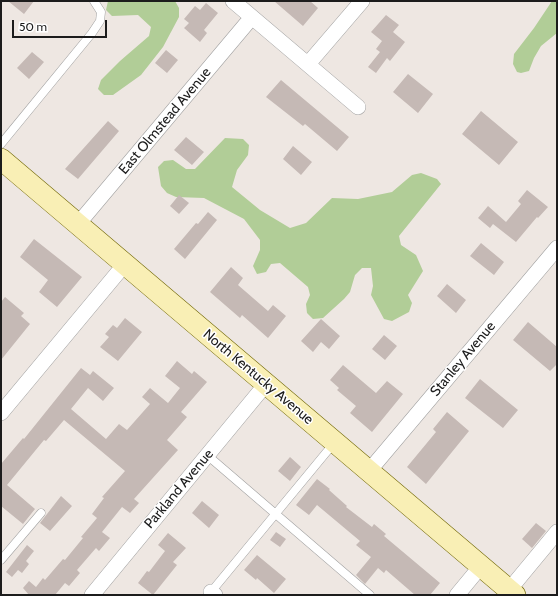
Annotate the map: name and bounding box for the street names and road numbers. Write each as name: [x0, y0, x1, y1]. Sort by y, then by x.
street label: East Olmstead Avenue: [115, 64, 215, 178]
street label: Stanley Avenue: [427, 318, 499, 400]
street label: North Kentucky Avenue: [199, 326, 317, 428]
street label: Parkland Avenue: [141, 446, 217, 532]

